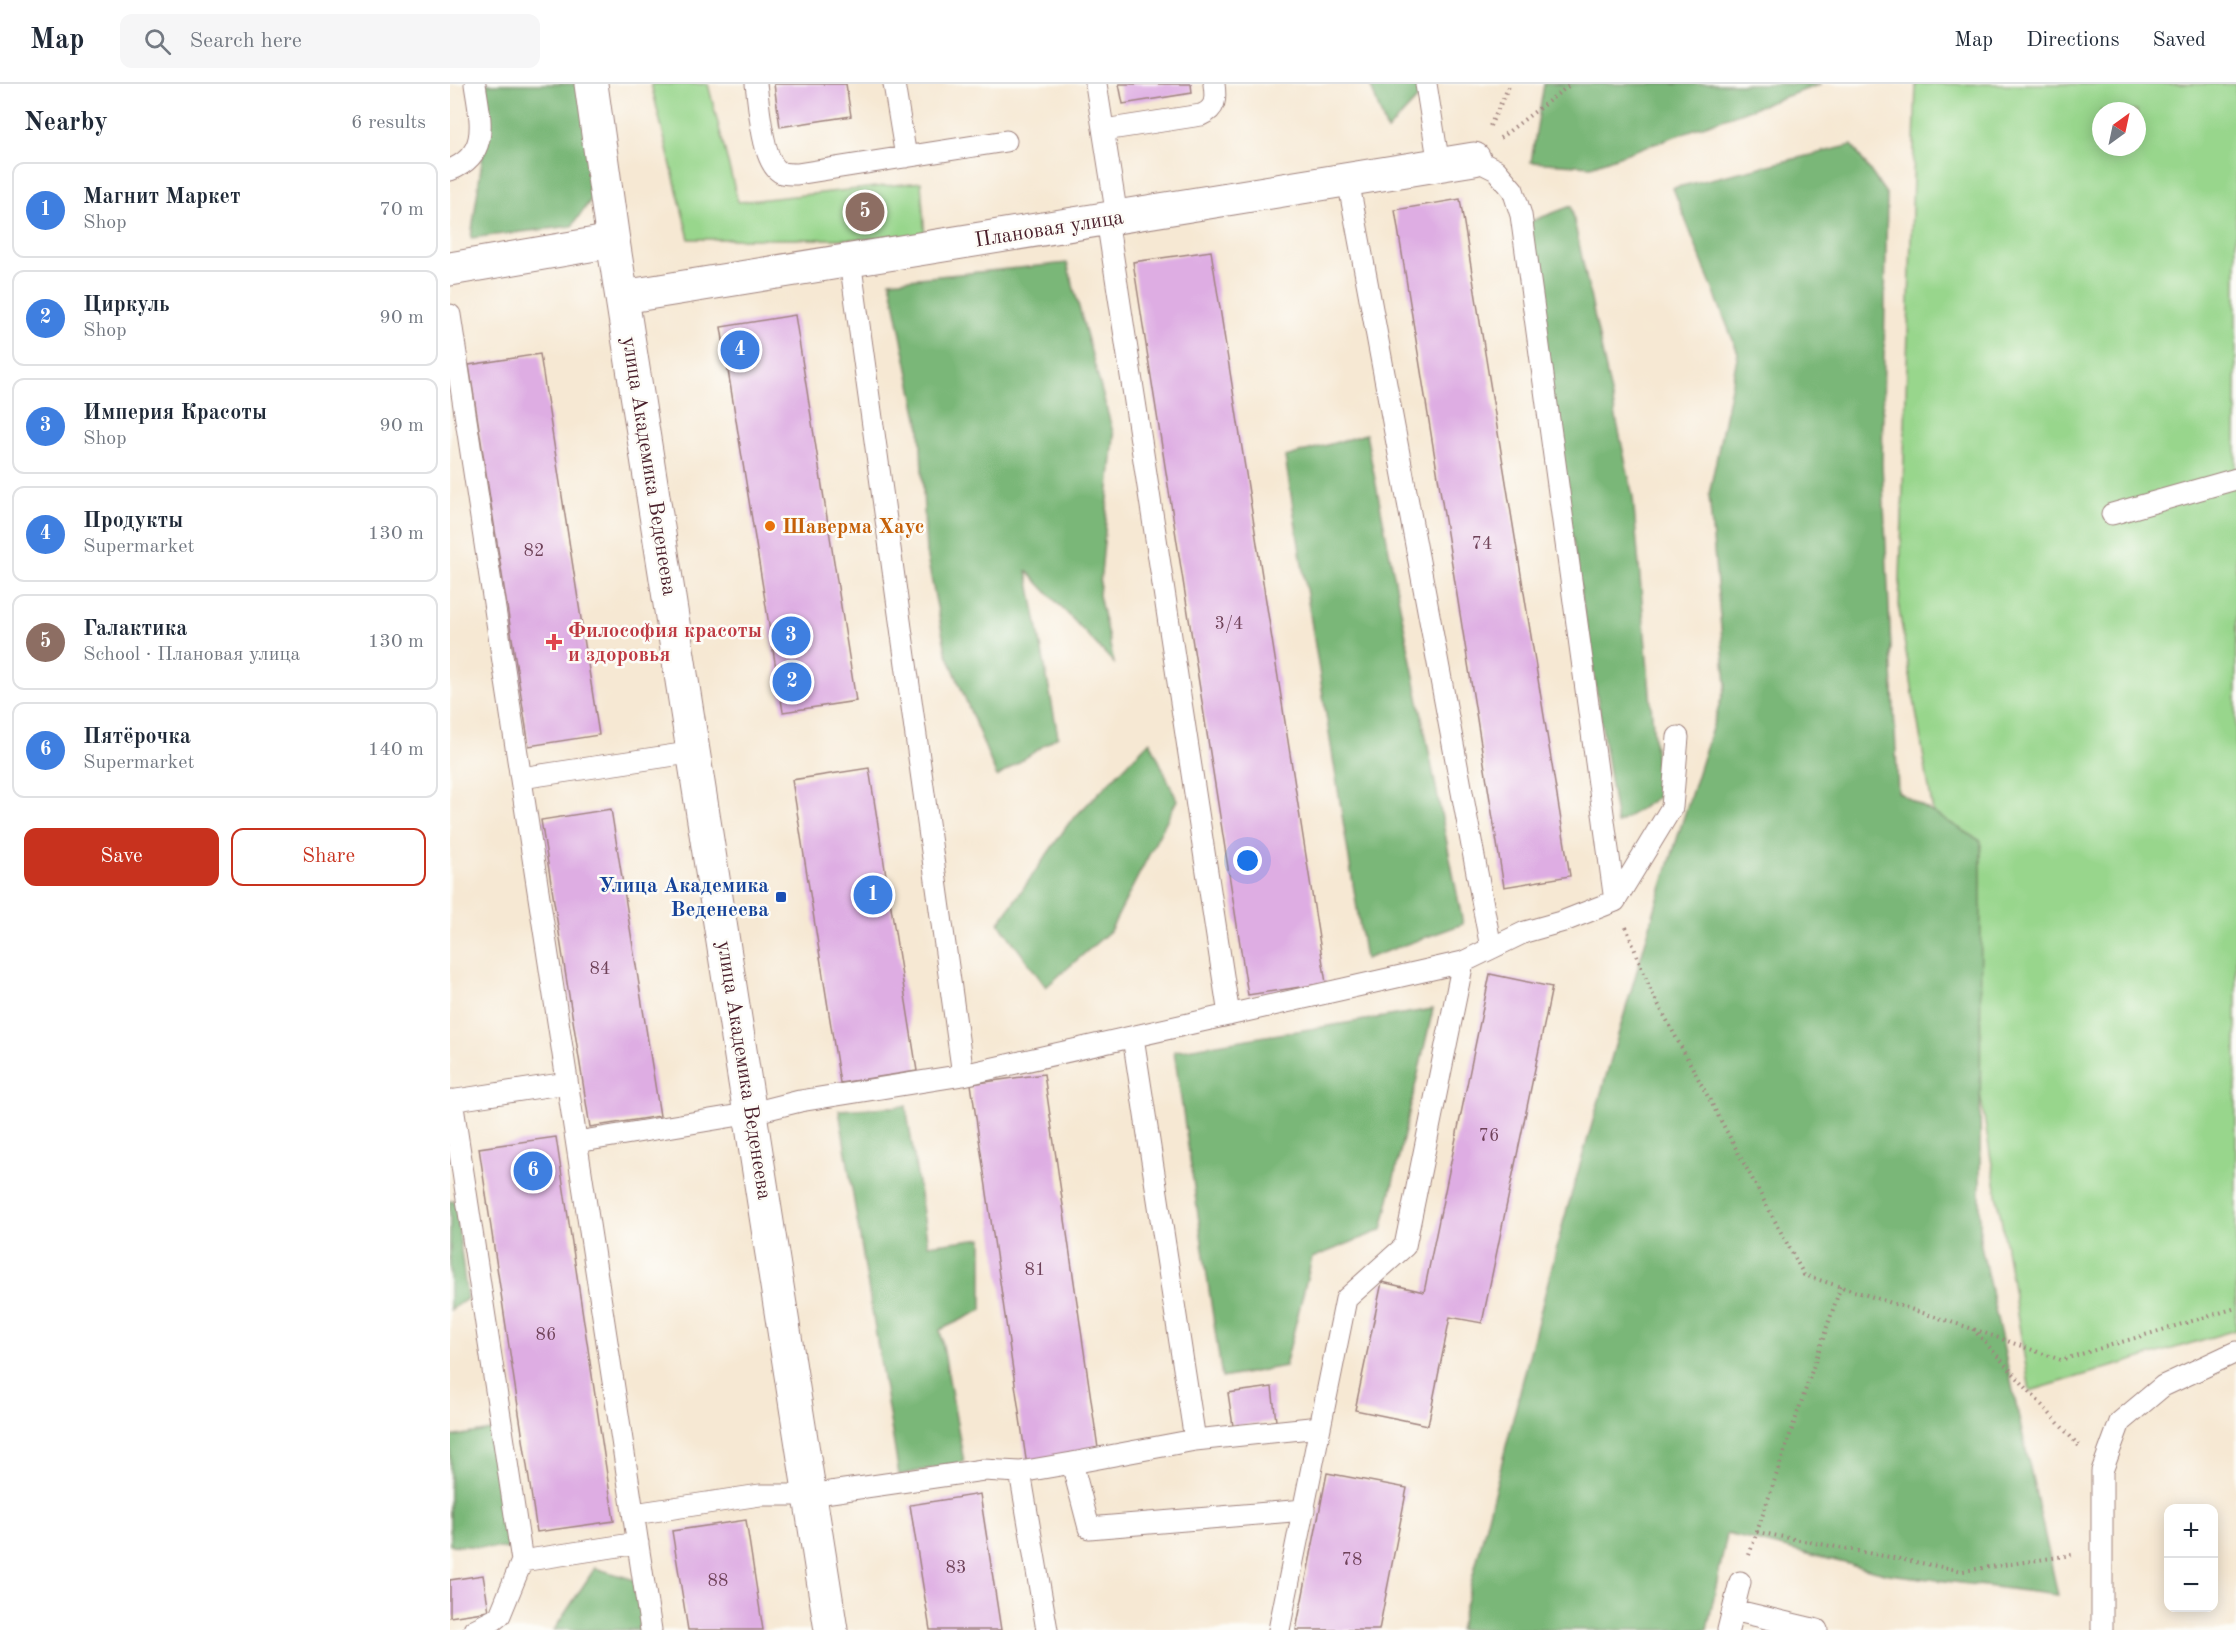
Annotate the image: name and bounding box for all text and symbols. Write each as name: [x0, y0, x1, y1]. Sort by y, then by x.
search box: [120, 14, 540, 68]
icon: search: [141, 25, 174, 58]
text: Map: [30, 27, 84, 55]
text: Search here: [189, 30, 302, 52]
text: Map: [1954, 30, 1993, 51]
text: Directions: [2026, 30, 2120, 51]
text: Saved: [2153, 30, 2206, 51]
north arrow: [2092, 102, 2146, 156]
text: Nearby: [24, 110, 108, 136]
text: 6 results: [351, 113, 426, 133]
text: Магнит Маркет: [83, 186, 241, 208]
pin: 5: [846, 190, 884, 234]
text: 1: [40, 200, 51, 220]
text: 70 m: [379, 200, 424, 220]
street label: Плановая улица: [973, 207, 1125, 252]
text: Shop: [83, 213, 127, 233]
text: Циркуль: [83, 294, 170, 316]
text: 2: [40, 308, 51, 328]
text: 90 m: [379, 308, 424, 328]
text: Shop: [83, 321, 127, 341]
pin: 4: [720, 328, 760, 372]
street label: улица Академика Веденеева: [618, 335, 679, 597]
text: Империя Красоты: [83, 402, 267, 424]
text: 3: [40, 416, 51, 436]
text: 90 m: [379, 416, 424, 436]
text: Shop: [83, 429, 127, 449]
text: Продукты: [83, 510, 183, 532]
place label: Шаверма Хаус: [782, 517, 925, 538]
marker: Шаверма Хаус: [763, 519, 777, 533]
text: 4: [40, 524, 51, 544]
text: 130 m: [368, 524, 424, 544]
house number: 74: [1472, 535, 1492, 553]
text: Supermarket: [83, 537, 194, 557]
house number: 82: [524, 542, 544, 560]
pin: 3: [772, 614, 810, 658]
house number: 3/4: [1215, 615, 1243, 633]
text: Галактика: [83, 618, 187, 640]
place label: Философия красоты и здоровья: [568, 621, 762, 666]
text: 5: [40, 632, 51, 652]
text: 130 m: [368, 632, 424, 652]
marker: Философия красоты и здоровья: [545, 633, 563, 651]
text: School · Плановая улица: [83, 645, 300, 665]
pin: 2: [772, 660, 812, 704]
text: Пятёрочка: [83, 726, 191, 748]
text: 6: [40, 740, 51, 760]
text: 140 m: [368, 740, 424, 760]
text: Supermarket: [83, 753, 194, 773]
button: Save: [24, 828, 219, 886]
button: Share: [231, 828, 426, 886]
your location: [1233, 846, 1262, 875]
pin: 1: [854, 872, 892, 918]
place label: Улица Академика Веденеева: [598, 876, 769, 921]
marker: Улица Академика Веденеева: [774, 890, 788, 904]
street label: улица Академика Веденеева: [713, 939, 774, 1201]
house number: 84: [590, 960, 610, 978]
house number: 76: [1479, 1127, 1499, 1145]
pin: 6: [514, 1148, 553, 1194]
house number: 81: [1025, 1261, 1045, 1279]
house number: 86: [536, 1326, 556, 1344]
map controls: [2164, 1504, 2218, 1612]
button: +: [2164, 1504, 2218, 1558]
house number: 78: [1342, 1551, 1362, 1569]
button: −: [2164, 1558, 2218, 1612]
house number: 83: [946, 1559, 966, 1577]
house number: 88: [708, 1572, 728, 1590]

